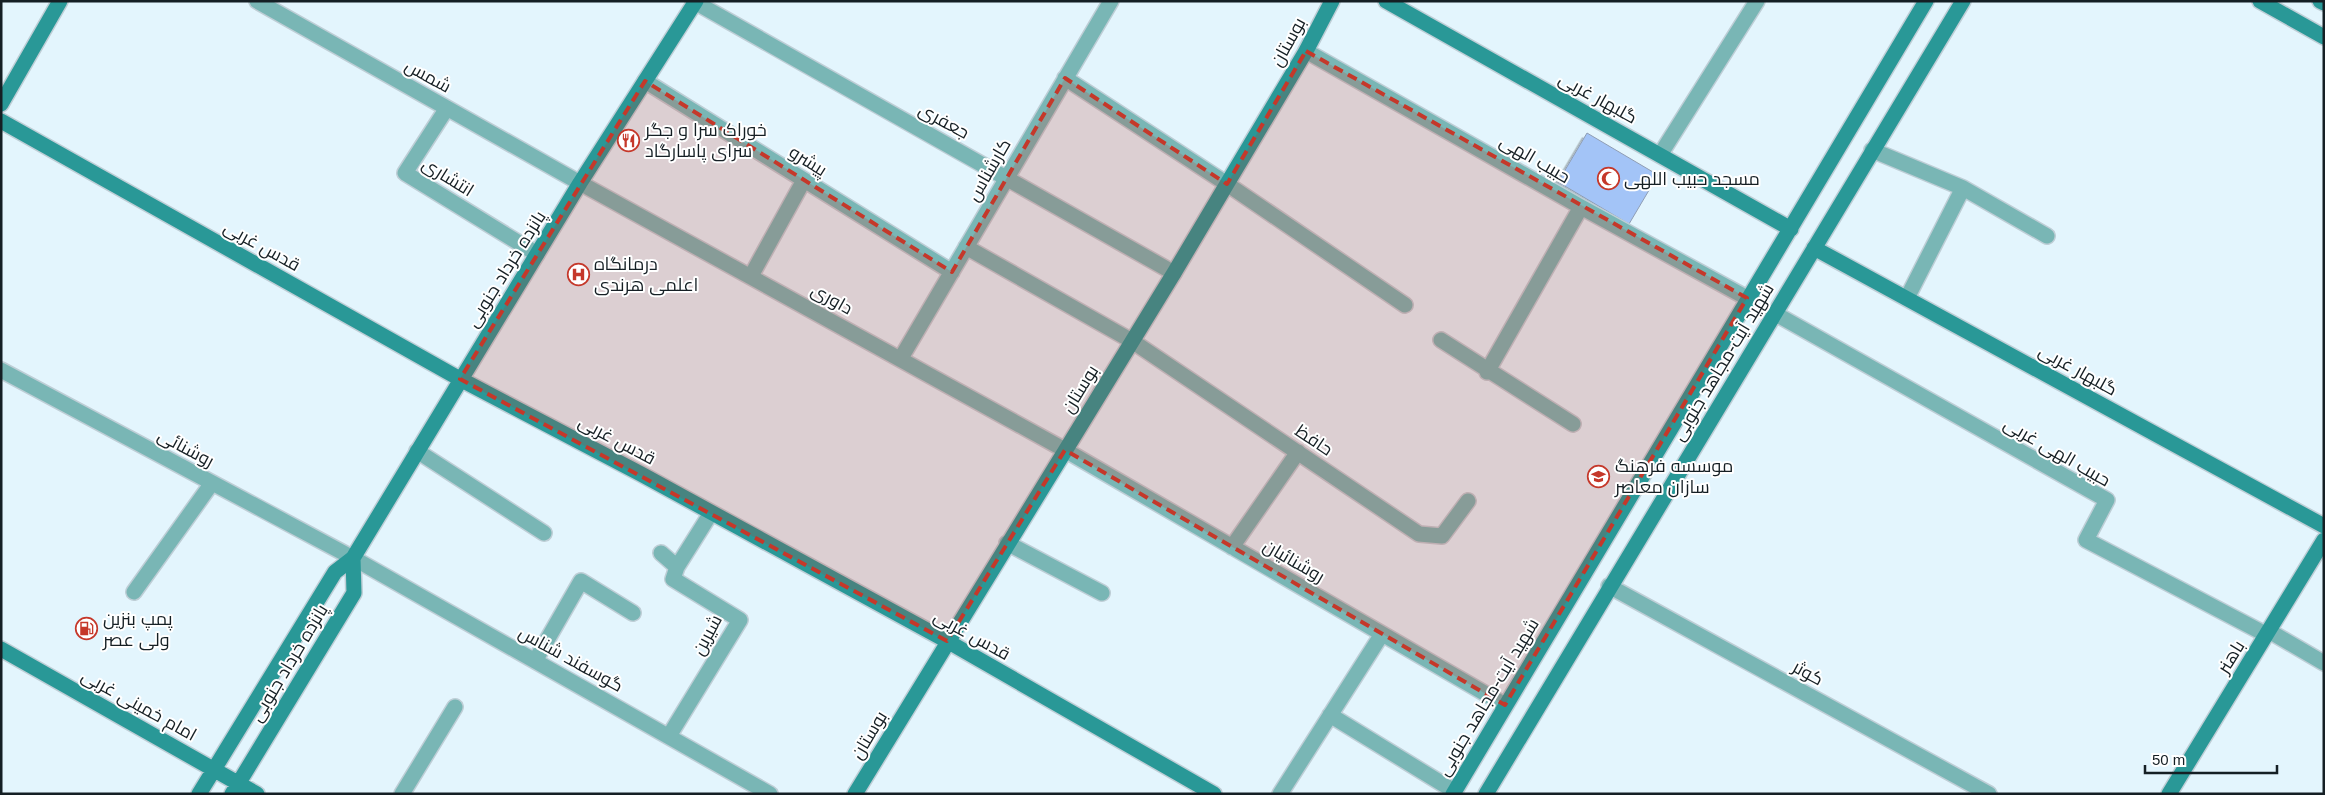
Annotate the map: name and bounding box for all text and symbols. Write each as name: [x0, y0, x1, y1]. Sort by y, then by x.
street label: بوستان: [1266, 14, 1310, 70]
street label: شمس: [401, 55, 454, 98]
street label: گلبهار غربی: [1555, 68, 1641, 129]
street label: جعفری: [915, 99, 973, 144]
place label: خوراک سرا و جگر سرای پاسارگاد: [644, 120, 767, 163]
restaurant icon: خوراک سرا و جگر سرای پاسارگاد: [617, 128, 641, 152]
street label: حبیب الهی: [1496, 131, 1574, 188]
street label: کارشناس: [963, 135, 1016, 205]
street label: پیشرو: [784, 142, 831, 182]
street label: انتشاری: [418, 154, 477, 201]
mosque icon: مسجد حبیب اللهی: [1596, 167, 1620, 191]
place label: مسجد حبیب اللهی: [1624, 169, 1760, 190]
street label: پانزده خرداد جنوبی: [462, 207, 552, 332]
street label: قدس غربی: [220, 217, 304, 276]
place label: درمانگاه اعلمی هرندی: [594, 254, 698, 296]
hospital icon: درمانگاه اعلمی هرندی: [566, 262, 590, 286]
street label: داوری: [807, 280, 856, 319]
street label: شهید آیت-مجاهد جنوبی: [1668, 280, 1779, 445]
street label: گلبهار غربی: [2035, 340, 2121, 401]
street label: بوستان: [1058, 361, 1103, 417]
street label: قدس غربی: [575, 411, 659, 469]
street label: حبیب الهی غربی: [2000, 413, 2114, 491]
street label: حافظ: [1292, 420, 1336, 460]
street label: روشنائی: [154, 425, 218, 472]
place label: موسسه فرهنگ سازان معاصر: [1614, 456, 1733, 498]
school or university icon: موسسه فرهنگ سازان معاصر: [1587, 464, 1611, 488]
street label: روشنائیان: [1259, 535, 1328, 587]
street label: پانزده خرداد جنوبی: [246, 600, 334, 726]
street label: قدس غربی: [930, 606, 1014, 665]
place label: پمپ بنزین ولی عصر: [102, 609, 173, 651]
street label: شیرین: [688, 611, 727, 659]
street label: شهید آیت-مجاهد جنوبی: [1433, 615, 1544, 780]
fuel station icon: پمپ بنزین ولی عصر: [75, 617, 99, 641]
street label: گوسفند شناس: [515, 622, 627, 697]
street label: باهنر: [2213, 637, 2250, 679]
street label: کوثر: [1788, 656, 1827, 690]
street label: امام خمینی غربی: [77, 665, 200, 747]
street label: بوستان: [847, 707, 892, 763]
scale bar: [2145, 742, 2278, 774]
text: 50 m: [2152, 751, 2185, 768]

